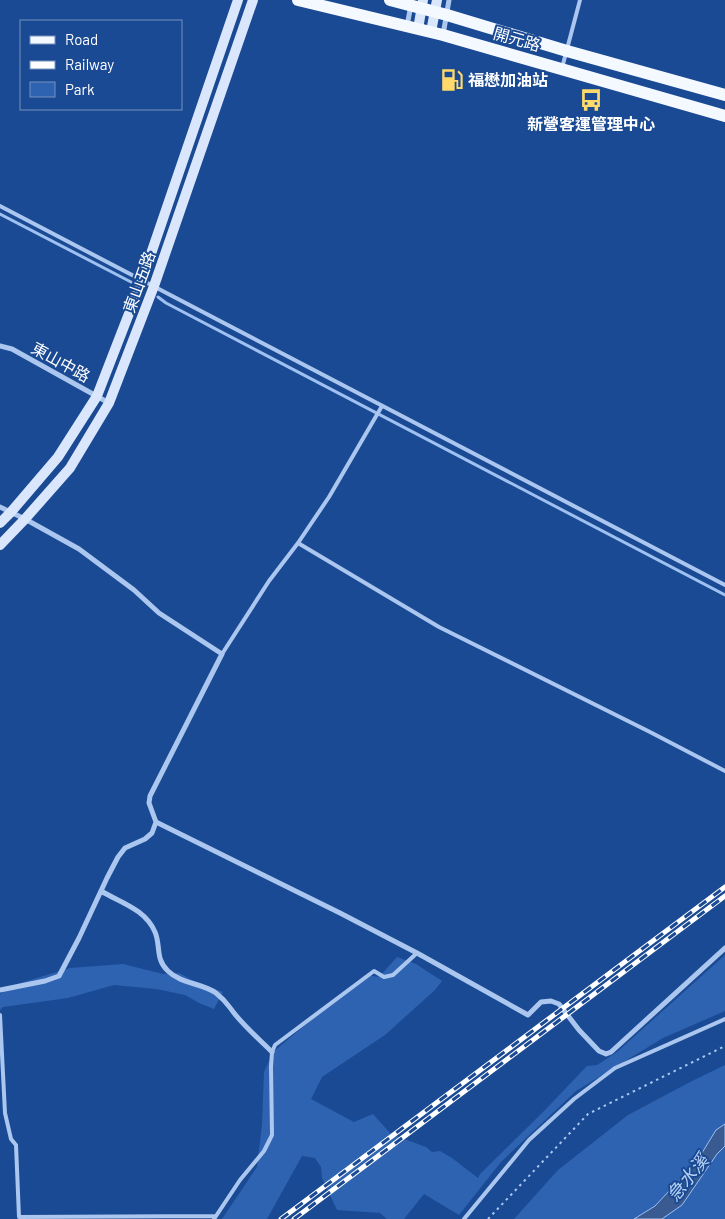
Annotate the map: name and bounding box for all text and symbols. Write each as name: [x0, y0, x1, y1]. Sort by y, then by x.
legend: [20, 20, 182, 110]
street label: 開元路: [491, 23, 543, 54]
text: Road: [65, 30, 98, 48]
text: Railway: [65, 55, 114, 73]
fuel station icon: 福懋加油站: [439, 67, 465, 93]
place label: 福懋加油站: [468, 70, 548, 89]
text: Park: [65, 80, 95, 98]
bus stop icon: 新營客運管理中心: [578, 87, 604, 113]
place label: 新營客運管理中心: [527, 114, 655, 133]
street label: 東山五路: [119, 249, 158, 315]
street label: 東山中路: [29, 338, 94, 385]
water label: 急水溪: [662, 1147, 715, 1205]

